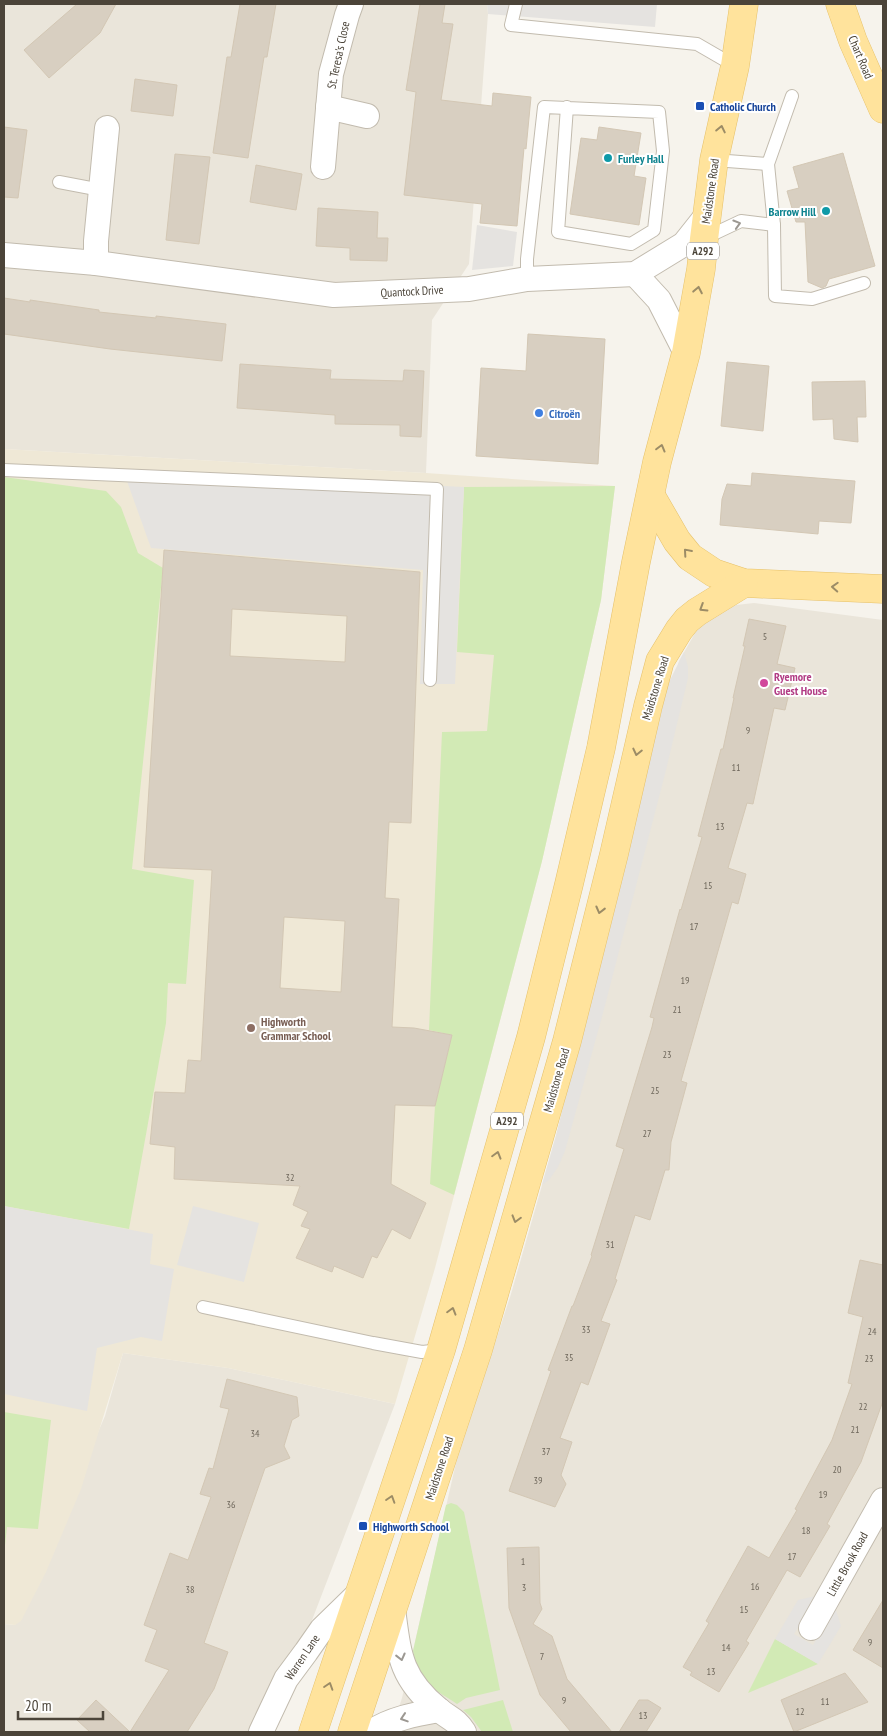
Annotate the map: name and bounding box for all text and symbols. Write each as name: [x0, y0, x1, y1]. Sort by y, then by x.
street label: St. Teresa's Close: [324, 20, 352, 90]
street label: Chart Road: [845, 33, 877, 81]
place label: Catholic Church: [710, 99, 776, 114]
marker: Catholic Church: [694, 100, 706, 112]
one-way arrow: [715, 125, 726, 134]
place label: Furley Hall: [618, 151, 664, 166]
marker: Furley Hall: [602, 152, 614, 164]
street label: Maidstone Road: [698, 157, 722, 225]
place label: Barrow Hill: [769, 204, 816, 219]
marker: Barrow Hill: [820, 205, 832, 217]
one-way arrow: [733, 220, 741, 230]
road number: A292: [687, 242, 719, 260]
street label: Quantock Drive: [380, 282, 444, 300]
one-way arrow: [692, 285, 702, 294]
place label: Citroën: [549, 406, 580, 421]
marker: Citroën: [533, 407, 545, 419]
one-way arrow: [655, 444, 665, 452]
one-way arrow: [684, 549, 693, 558]
one-way arrow: [830, 581, 838, 592]
one-way arrow: [699, 602, 708, 612]
house number: 5: [763, 630, 767, 643]
street label: Maidstone Road: [638, 654, 672, 722]
place label: Ryemore Guest House: [774, 669, 827, 698]
marker: Ryemore Guest House: [758, 677, 770, 689]
house number: 9: [746, 724, 750, 737]
one-way arrow: [632, 747, 643, 756]
house number: 11: [732, 761, 741, 774]
house number: 13: [716, 820, 725, 833]
house number: 15: [704, 879, 713, 892]
one-way arrow: [595, 905, 606, 914]
house number: 17: [690, 920, 699, 933]
house number: 19: [681, 974, 690, 987]
house number: 21: [673, 1003, 682, 1016]
place label: Highworth Grammar School: [261, 1014, 331, 1043]
marker: Highworth Grammar School: [245, 1022, 257, 1034]
street label: Maidstone Road: [540, 1046, 572, 1114]
house number: 23: [663, 1048, 672, 1061]
house number: 25: [651, 1084, 660, 1097]
road number: A292: [491, 1112, 523, 1130]
house number: 27: [643, 1127, 652, 1140]
one-way arrow: [491, 1150, 502, 1159]
house number: 32: [286, 1171, 295, 1184]
one-way arrow: [512, 1214, 522, 1222]
house number: 31: [606, 1238, 615, 1251]
one-way arrow: [447, 1307, 457, 1316]
house number: 33: [582, 1323, 591, 1336]
house number: 24: [868, 1325, 877, 1338]
house number: 35: [565, 1351, 574, 1364]
house number: 23: [865, 1352, 874, 1365]
house number: 22: [859, 1400, 868, 1413]
house number: 21: [851, 1423, 860, 1436]
house number: 34: [251, 1427, 260, 1440]
street label: Maidstone Road: [422, 1434, 456, 1502]
house number: 37: [542, 1445, 551, 1458]
house number: 20: [833, 1463, 842, 1476]
house number: 39: [534, 1474, 543, 1487]
house number: 19: [819, 1488, 828, 1501]
one-way arrow: [386, 1495, 396, 1503]
house number: 36: [227, 1498, 236, 1511]
place label: Highworth School: [373, 1519, 449, 1534]
marker: Highworth School: [357, 1520, 369, 1532]
house number: 18: [802, 1524, 811, 1537]
street label: Little Brook Road: [823, 1529, 871, 1599]
house number: 17: [788, 1550, 797, 1563]
house number: 1: [521, 1555, 525, 1568]
house number: 16: [751, 1580, 760, 1593]
house number: 3: [522, 1581, 526, 1594]
house number: 38: [186, 1583, 195, 1596]
house number: 15: [740, 1603, 749, 1616]
street label: Warren Lane: [281, 1631, 323, 1683]
house number: 9: [868, 1636, 872, 1649]
house number: 14: [722, 1641, 731, 1654]
house number: 7: [540, 1650, 544, 1663]
one-way arrow: [395, 1653, 405, 1661]
house number: 13: [707, 1665, 716, 1678]
one-way arrow: [323, 1682, 333, 1691]
scale bar: [18, 1688, 102, 1720]
house number: 9: [562, 1694, 566, 1707]
house number: 11: [821, 1695, 830, 1708]
text: 20 m: [25, 1696, 51, 1715]
house number: 12: [796, 1705, 805, 1718]
house number: 13: [639, 1709, 648, 1722]
one-way arrow: [400, 1713, 408, 1723]

